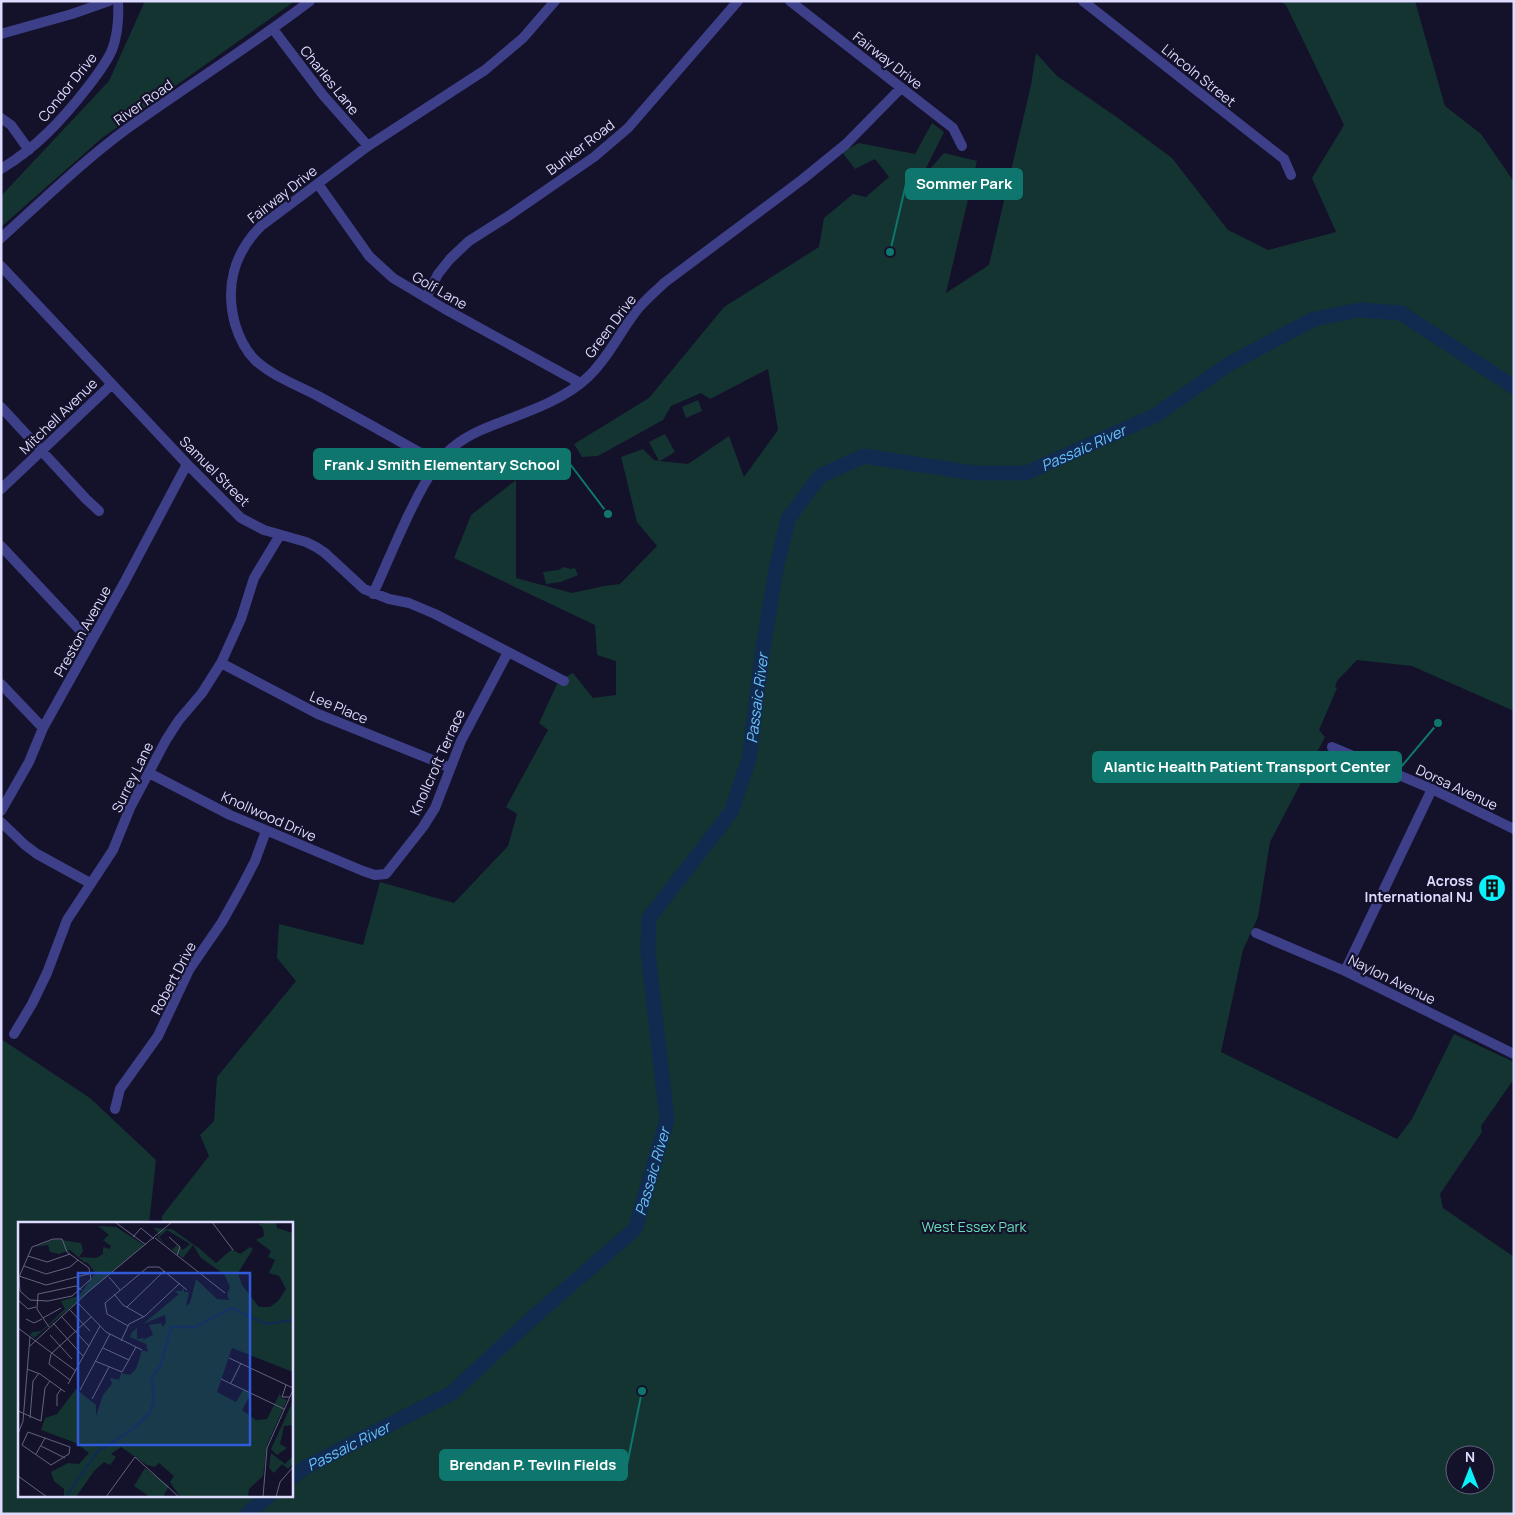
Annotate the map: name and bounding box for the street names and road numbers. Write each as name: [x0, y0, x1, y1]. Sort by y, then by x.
street label: Fairway Drive: [849, 27, 927, 93]
street label: Lincoln Street: [1158, 39, 1240, 111]
street label: Charles Lane: [296, 41, 364, 119]
street label: Condor Drive: [33, 48, 101, 126]
street label: River Road: [110, 75, 176, 129]
street label: Bunker Road: [542, 115, 618, 179]
street label: Fairway Drive: [243, 161, 321, 227]
street label: Golf Lane: [409, 267, 471, 313]
street label: Green Drive: [580, 290, 640, 362]
street label: Mitchell Avenue: [15, 374, 101, 458]
street label: Samuel Street: [176, 432, 255, 511]
street label: Preston Avenue: [49, 582, 115, 680]
street label: Lee Place: [307, 686, 371, 728]
street label: Knollcroft Terrace: [405, 706, 469, 818]
street label: Surrey Lane: [107, 738, 157, 816]
street label: Dorsa Avenue: [1413, 760, 1501, 814]
street label: Knollwood Drive: [218, 787, 320, 845]
street label: Robert Drive: [146, 938, 200, 1018]
street label: Naylon Avenue: [1345, 950, 1439, 1008]

